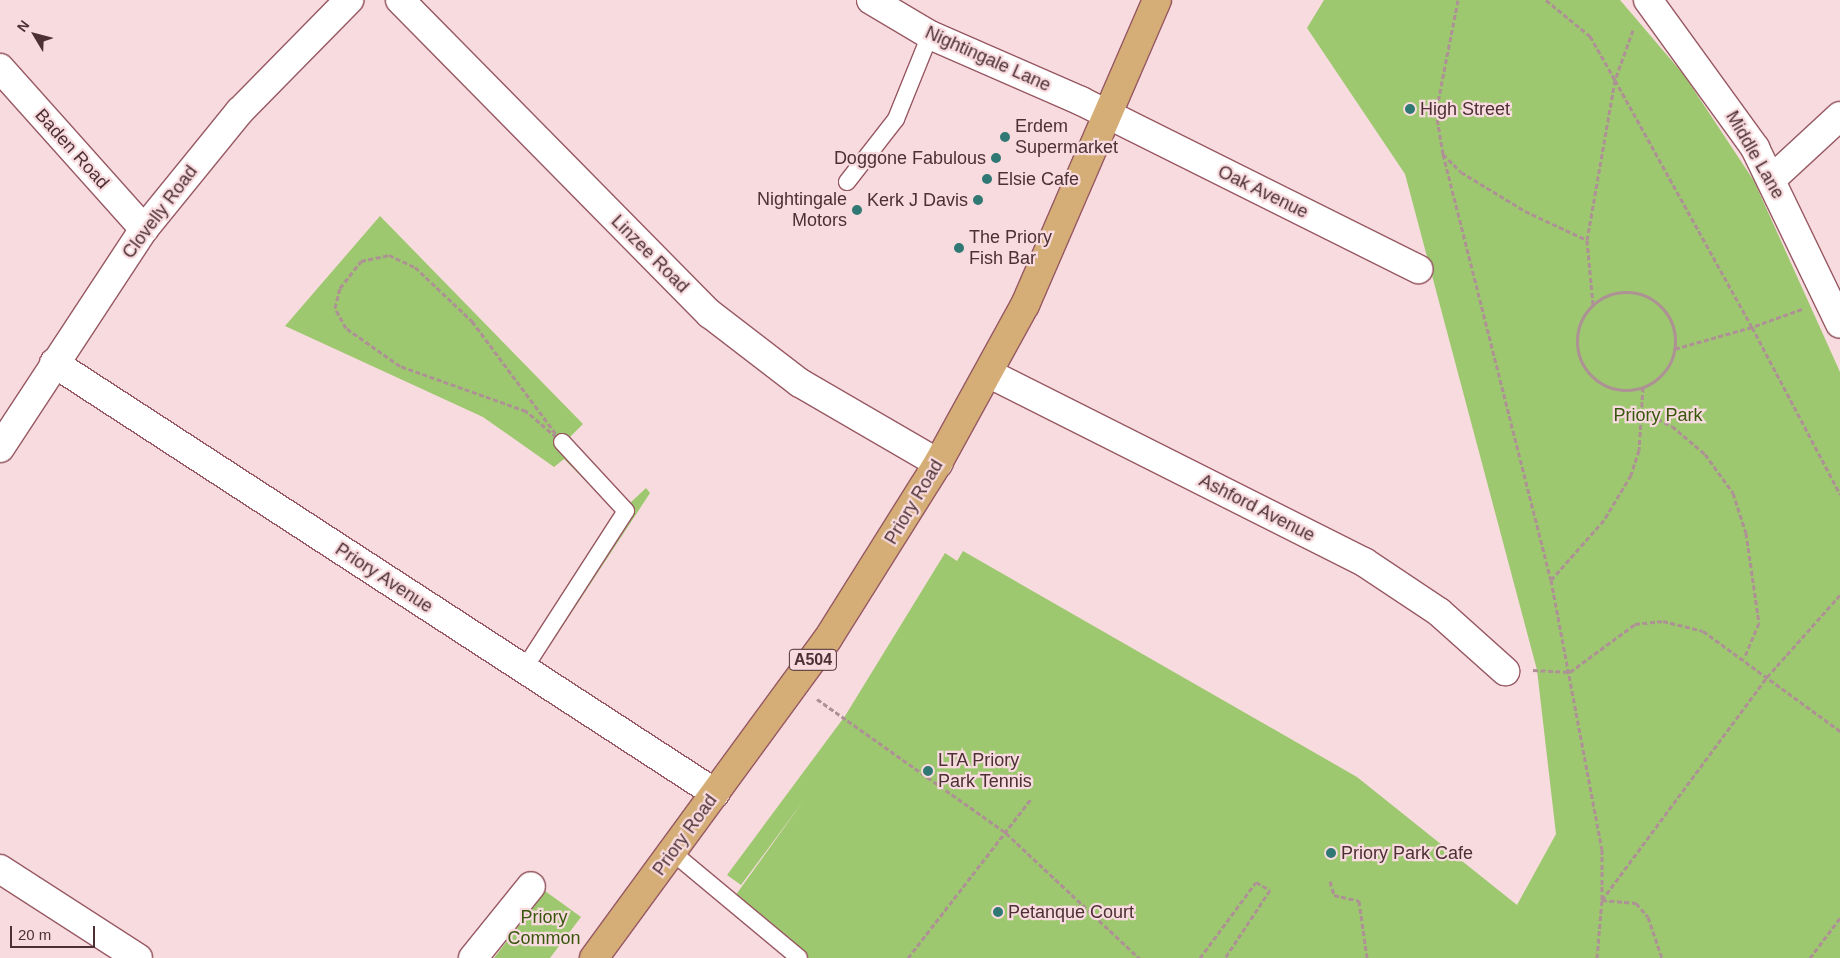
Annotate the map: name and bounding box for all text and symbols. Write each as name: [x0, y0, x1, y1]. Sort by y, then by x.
north arrow: [10, 10, 60, 60]
text: N: [14, 17, 32, 35]
street label: Nightingale Lane: [922, 22, 1054, 96]
place label: High Street: [1420, 98, 1510, 120]
marker: High Street: [1404, 103, 1416, 115]
street label: Baden Road: [30, 105, 114, 193]
street label: Middle Lane: [1721, 107, 1789, 203]
place label: Erdem Supermarket: [1015, 116, 1118, 158]
marker: Erdem Supermarket: [999, 131, 1011, 143]
place label: Doggone Fabulous: [834, 147, 986, 169]
marker: Doggone Fabulous: [990, 152, 1002, 164]
street label: Clovelly Road: [118, 161, 202, 263]
street label: Oak Avenue: [1214, 161, 1312, 223]
place label: Elsie Cafe: [997, 168, 1079, 190]
marker: Elsie Cafe: [981, 173, 993, 185]
place label: Nightingale Motors: [757, 189, 847, 232]
place label: Kerk J Davis: [867, 189, 968, 211]
marker: Kerk J Davis: [972, 194, 984, 206]
marker: Nightingale Motors: [851, 204, 863, 216]
street label: Linzee Road: [607, 211, 693, 297]
place label: The Priory Fish Bar: [969, 227, 1052, 270]
marker: The Priory Fish Bar: [953, 242, 965, 254]
park label: Priory Park: [1613, 404, 1703, 426]
street label: Priory Road: [880, 456, 948, 548]
street label: Ashford Avenue: [1195, 469, 1319, 547]
street label: Priory Avenue: [331, 538, 437, 618]
road number: A504: [788, 646, 838, 674]
place label: LTA Priory Park Tennis: [938, 750, 1032, 792]
marker: LTA Priory Park Tennis: [922, 765, 934, 777]
street label: Priory Road: [648, 790, 722, 880]
place label: Priory Park Cafe: [1341, 842, 1473, 864]
marker: Priory Park Cafe: [1325, 847, 1337, 859]
place label: Petanque Court: [1008, 901, 1134, 923]
marker: Petanque Court: [992, 906, 1004, 918]
park label: Priory Common: [507, 907, 581, 950]
scale bar: [12, 916, 98, 948]
text: 20 m: [18, 926, 51, 943]

